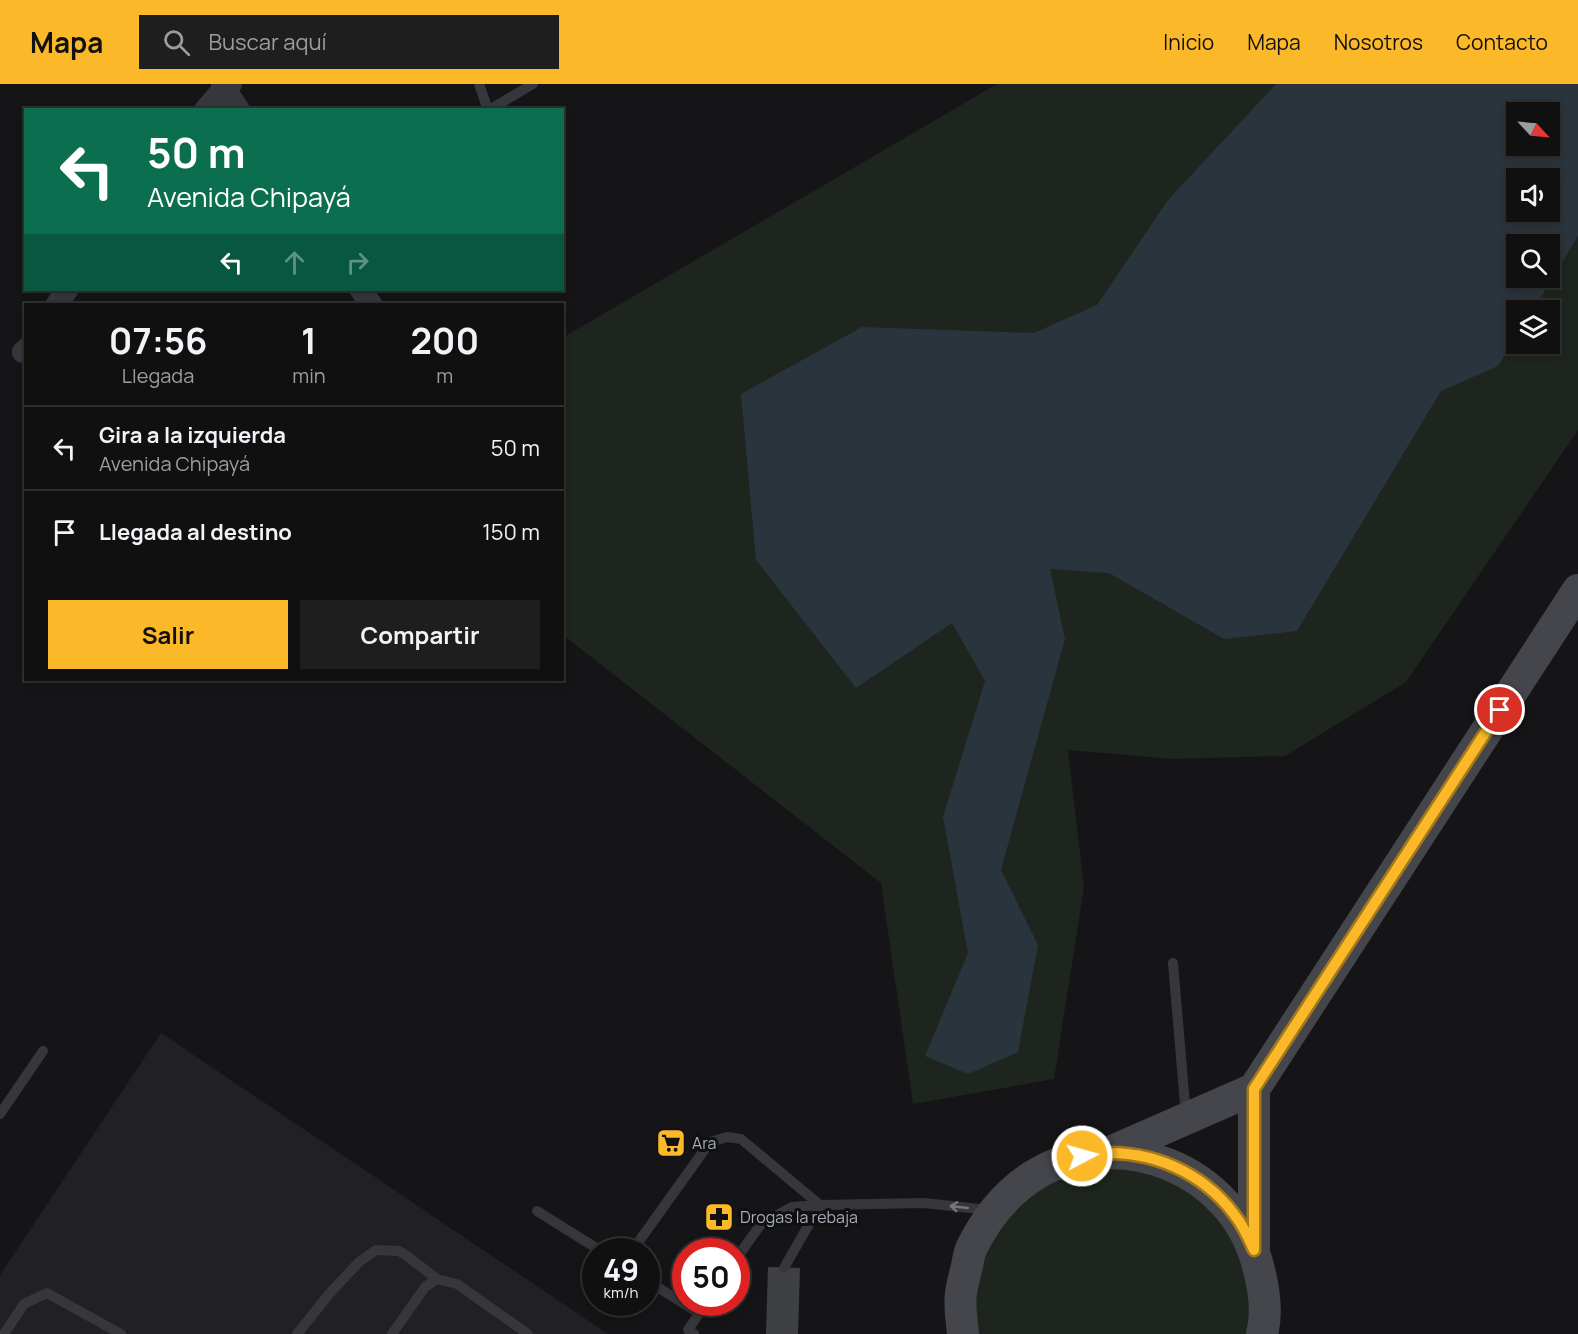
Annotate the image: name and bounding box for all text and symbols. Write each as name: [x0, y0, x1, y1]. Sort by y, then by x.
search box: [139, 15, 559, 69]
text: Mapa: [30, 23, 103, 61]
icon: search: [160, 26, 193, 59]
text: Buscar aquí: [208, 27, 327, 57]
text: Inicio: [1163, 28, 1214, 56]
text: Mapa: [1247, 28, 1301, 56]
text: Nosotros: [1334, 28, 1423, 56]
text: Contacto: [1456, 28, 1548, 56]
north arrow: [1506, 102, 1560, 156]
map controls: [1506, 102, 1560, 354]
text: 50 m: [147, 123, 245, 181]
icon: left: [48, 132, 126, 210]
button: sound: [1506, 168, 1560, 222]
text: Avenida Chipayá: [147, 178, 351, 215]
button: search: [1506, 234, 1560, 288]
icon: left: [215, 246, 248, 279]
icon: ahead: [278, 246, 311, 279]
icon: right: [341, 246, 374, 279]
button: layers: [1506, 300, 1560, 354]
text: 07:56: [109, 316, 207, 365]
text: 1: [301, 316, 317, 365]
text: 200: [410, 316, 479, 365]
text: Llegada: [122, 362, 194, 389]
text: min: [292, 362, 326, 389]
text: m: [436, 362, 453, 389]
text: Gira a la izquierda: [99, 420, 286, 450]
icon: left: [48, 432, 81, 465]
text: 50 m: [491, 433, 540, 463]
text: Avenida Chipayá: [99, 450, 250, 477]
icon: arrive: [48, 516, 81, 549]
text: Llegada al destino: [99, 517, 292, 547]
text: 150 m: [482, 517, 540, 547]
button: Salir: [48, 600, 288, 669]
button: Compartir: [300, 600, 540, 669]
pin: [1474, 684, 1525, 735]
icon: arrive: [1483, 693, 1516, 726]
position arrow: [1050, 1124, 1114, 1188]
supermarket icon: Ara: [655, 1127, 687, 1159]
place label: Ara: [692, 1132, 716, 1154]
pharmacy icon: Drogas la rebaja: [703, 1201, 735, 1233]
one-way arrow: [949, 1201, 969, 1212]
place label: Drogas la rebaja: [740, 1206, 858, 1228]
speed limit sign: 50: [672, 1238, 750, 1316]
text: 49: [603, 1249, 639, 1290]
text: km/h: [604, 1282, 638, 1303]

